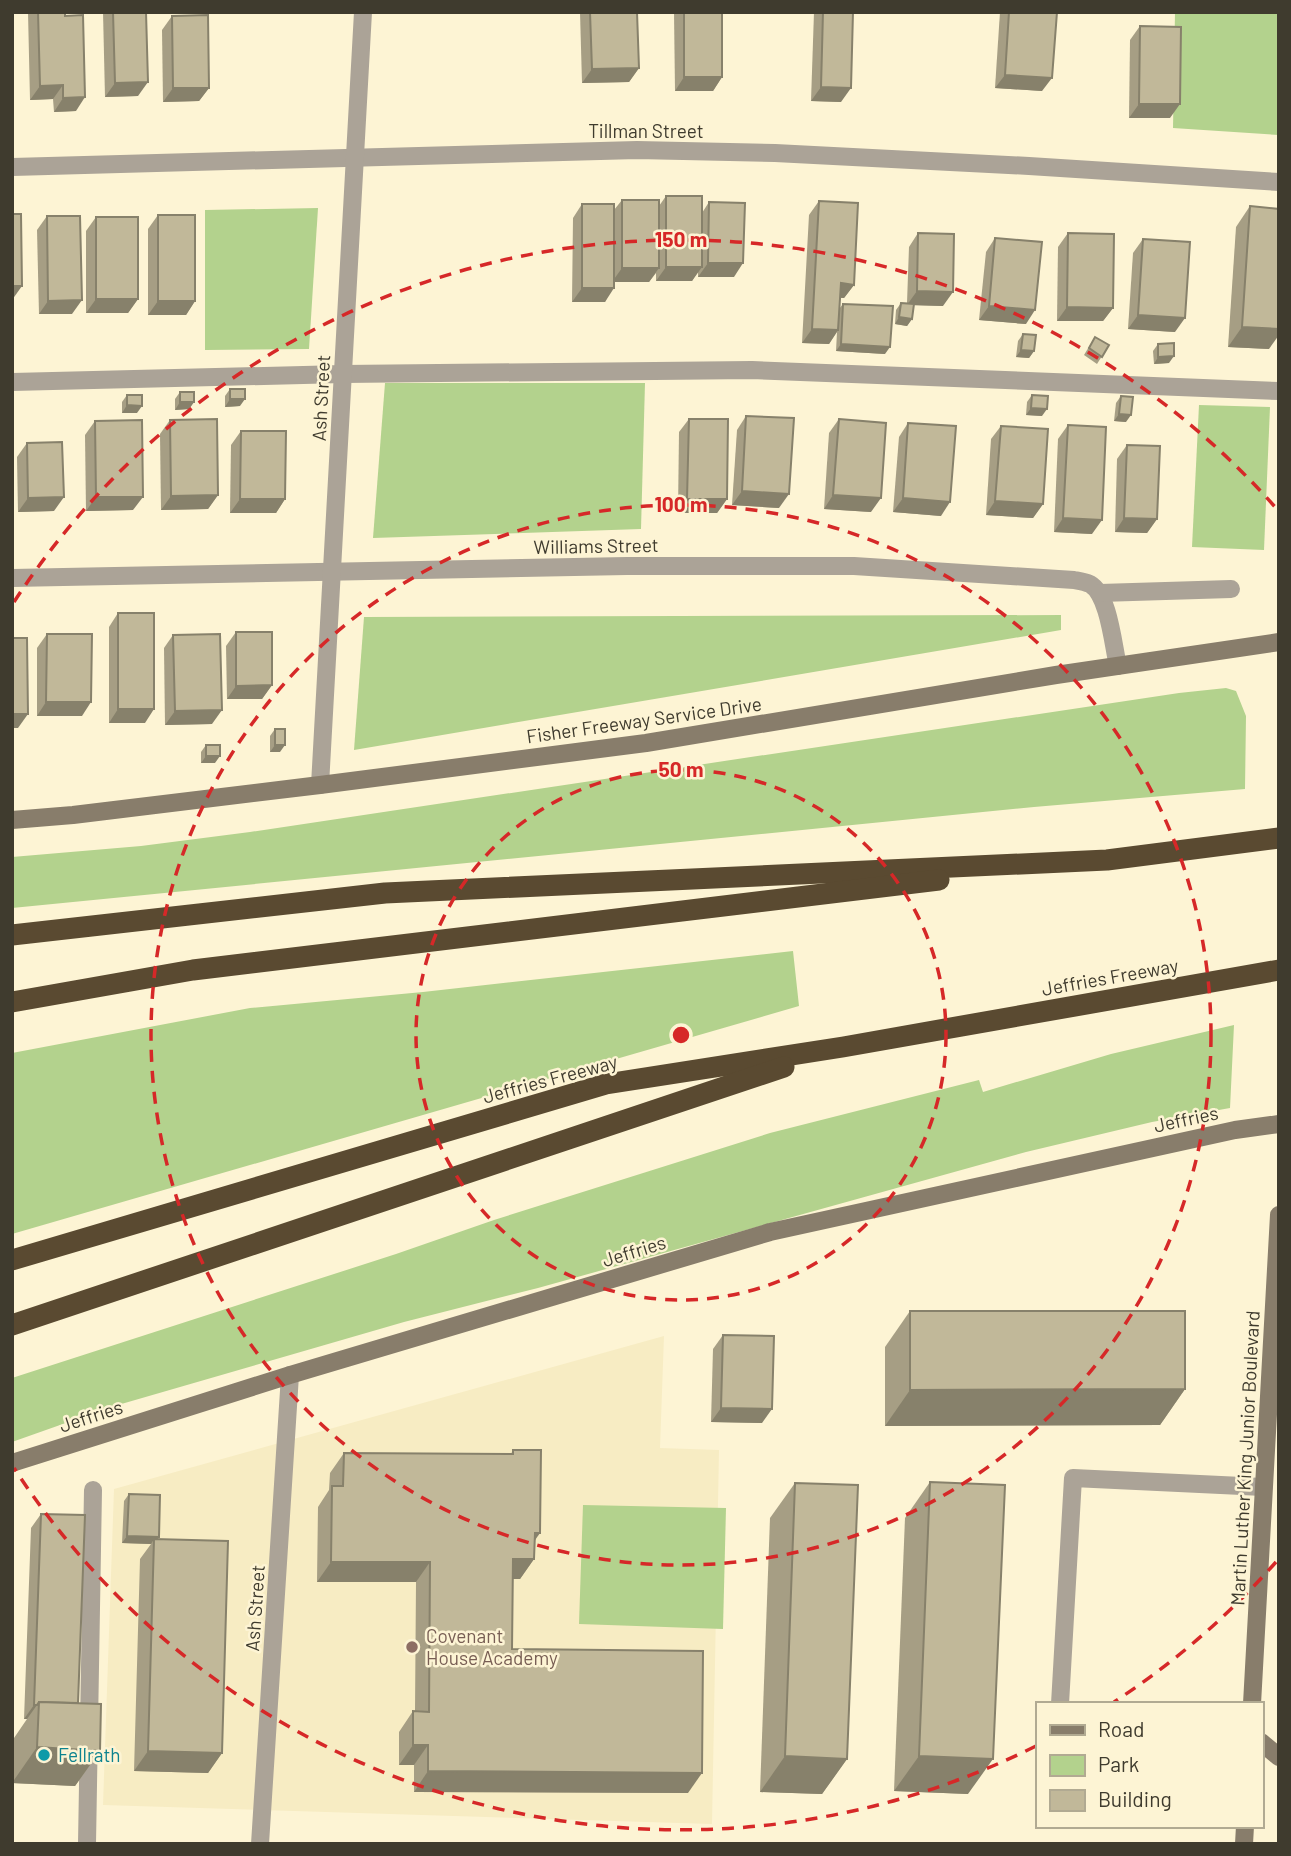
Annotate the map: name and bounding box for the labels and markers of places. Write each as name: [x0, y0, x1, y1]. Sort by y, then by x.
centre of rings: [669, 1023, 693, 1047]
place label: Covenant House Academy: [426, 1624, 558, 1669]
marker: Covenant House Academy: [404, 1639, 420, 1655]
place label: Fellrath: [58, 1743, 121, 1766]
marker: Fellrath: [36, 1747, 52, 1763]

